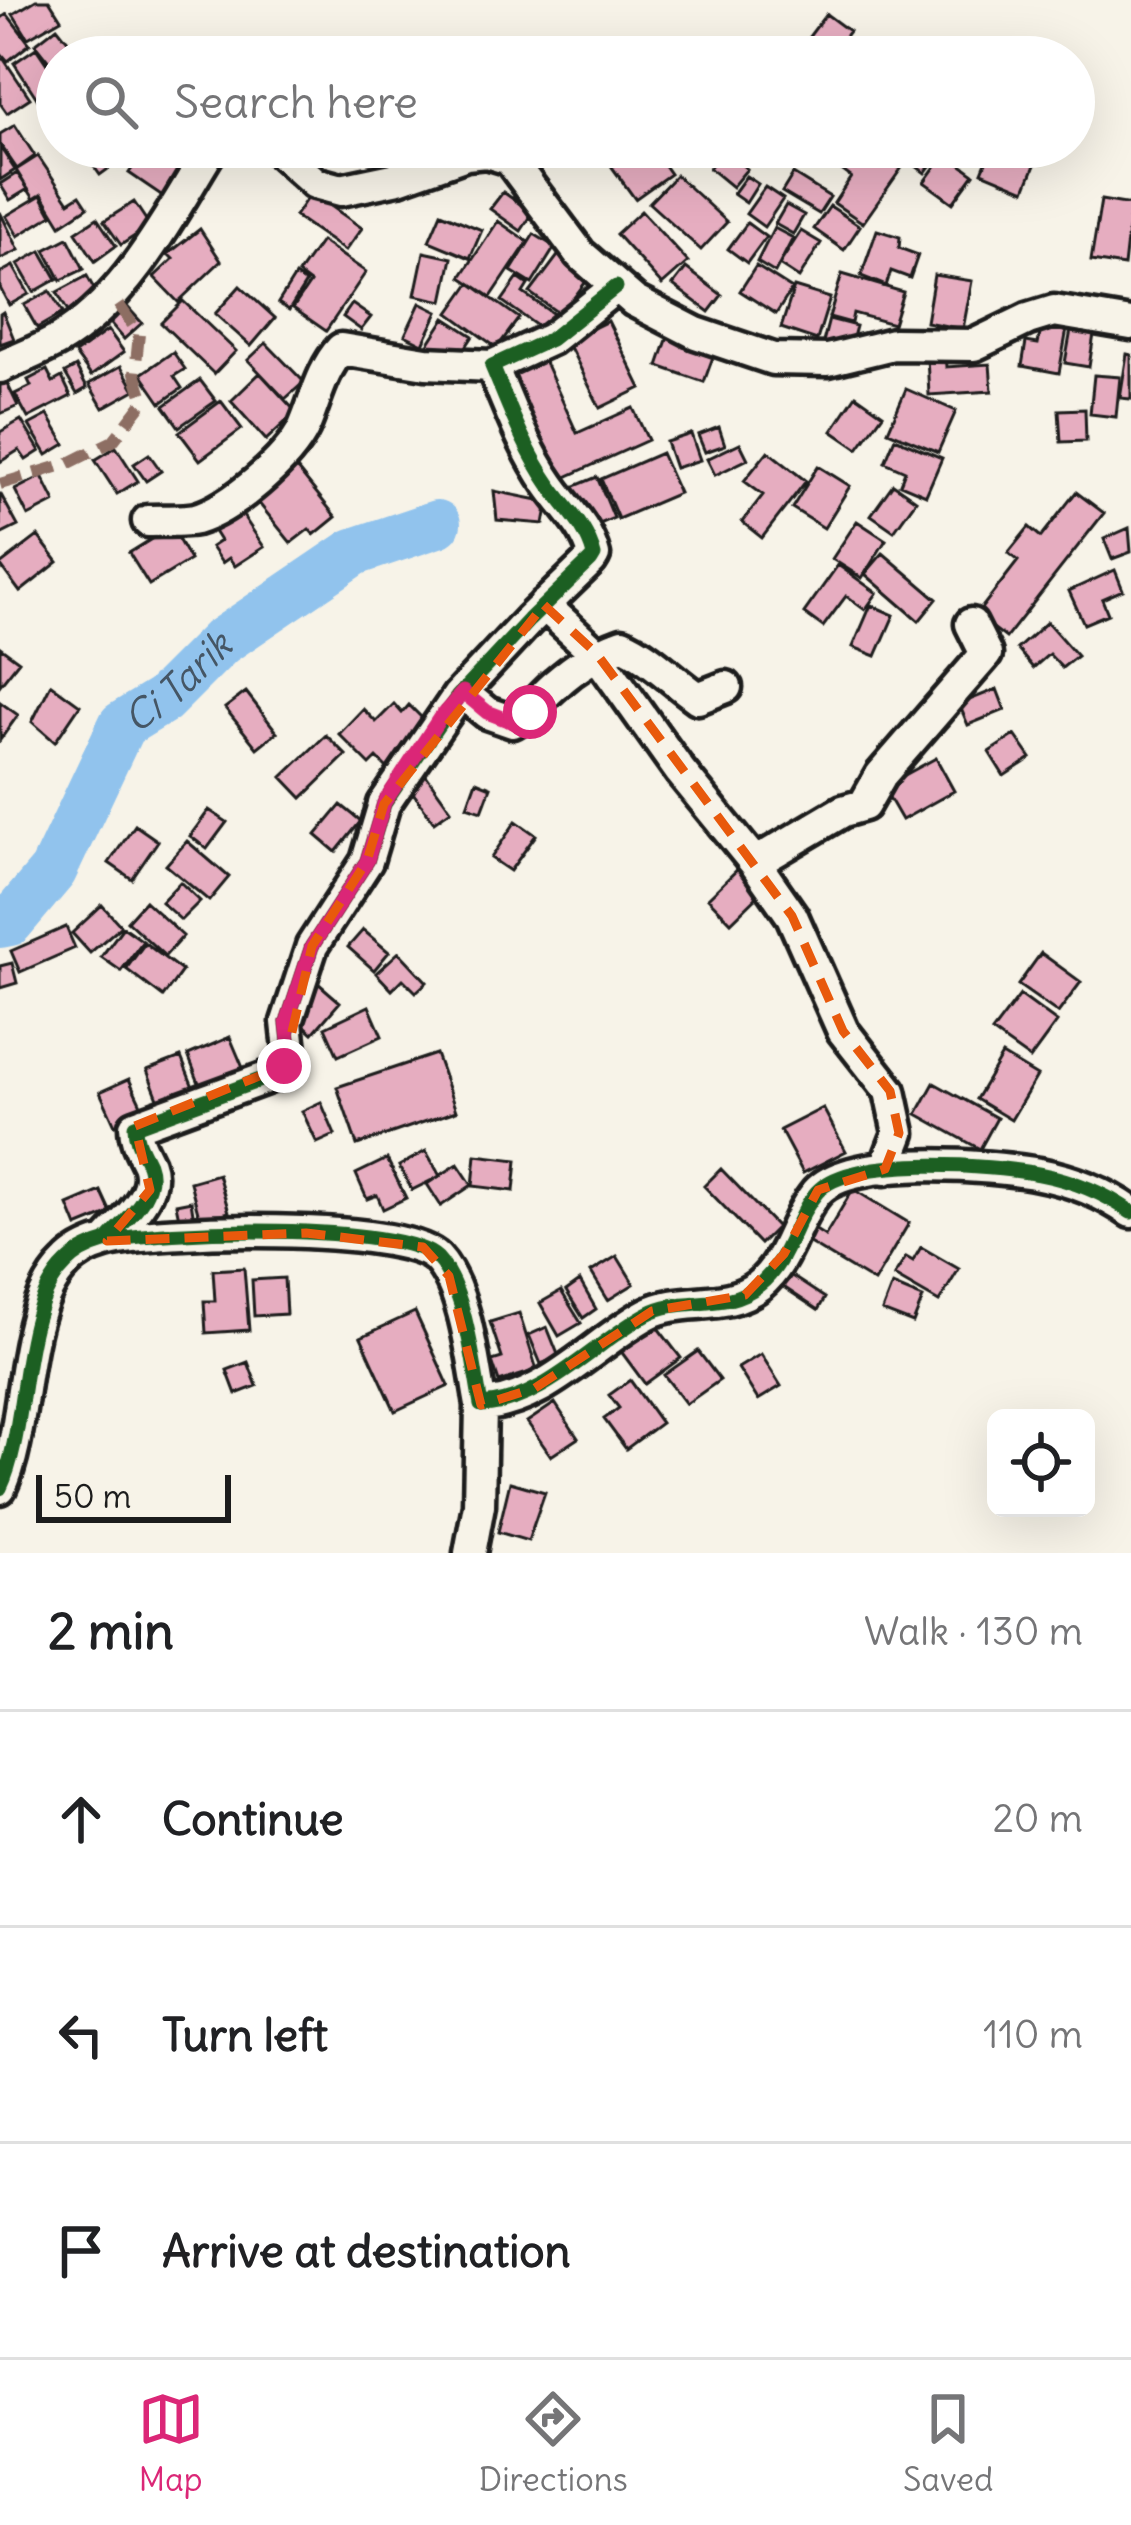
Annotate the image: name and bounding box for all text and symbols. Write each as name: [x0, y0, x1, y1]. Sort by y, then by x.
search box: [36, 36, 1095, 168]
icon: search: [78, 69, 144, 135]
text: Search here: [174, 74, 418, 130]
water label: Ci Tarik: [115, 619, 244, 743]
route start: [503, 685, 557, 739]
route end: [257, 1039, 311, 1093]
map controls: [987, 1409, 1095, 1517]
button: locate: [987, 1409, 1095, 1517]
scale bar: [36, 1469, 231, 1522]
text: 50 m: [54, 1475, 131, 1517]
text: 2 min: [48, 1599, 174, 1663]
text: Walk · 130 m: [864, 1607, 1083, 1656]
icon: ahead: [48, 1786, 114, 1852]
text: Continue: [162, 1791, 344, 1847]
text: 20 m: [992, 1794, 1083, 1843]
icon: left: [48, 2002, 114, 2068]
text: Turn left: [162, 2007, 328, 2063]
text: 110 m: [983, 2010, 1083, 2059]
icon: arrive: [48, 2218, 114, 2284]
text: Arrive at destination: [162, 2223, 571, 2279]
tab: Map: [138, 2386, 204, 2500]
tab: Directions: [479, 2386, 628, 2500]
tab: Saved: [903, 2386, 993, 2500]

